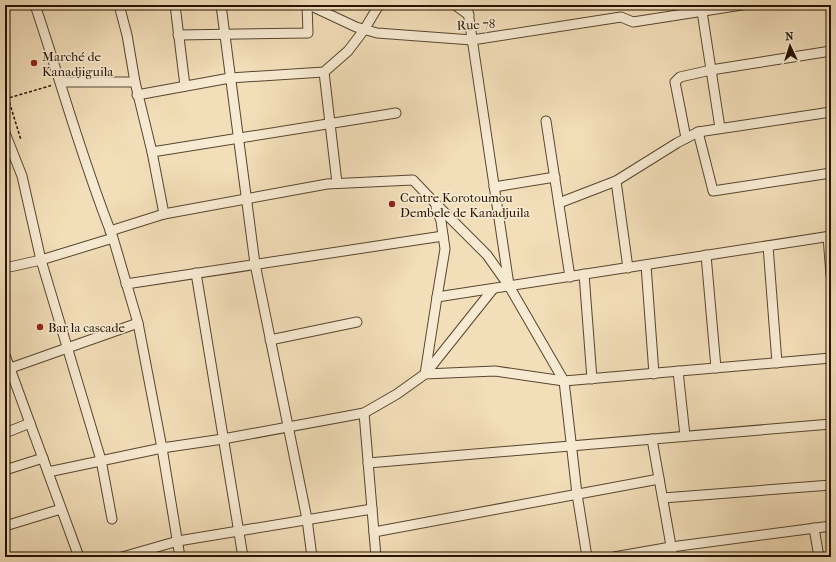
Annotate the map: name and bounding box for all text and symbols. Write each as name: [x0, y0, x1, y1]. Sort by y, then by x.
street label: Rue 78: [456, 16, 496, 33]
north arrow: [770, 26, 810, 66]
text: N: [785, 30, 795, 43]
place label: Marché de Kanadjiguila: [42, 49, 114, 79]
marker: Marché de Kanadjiguila: [29, 58, 39, 68]
place label: Centre Korotoumou Dembele de Kanadjuila: [400, 190, 531, 220]
marker: Centre Korotoumou Dembele de Kanadjuila: [387, 199, 397, 209]
place label: Bar la cascade: [48, 320, 126, 335]
marker: Bar la cascade: [35, 322, 45, 332]

